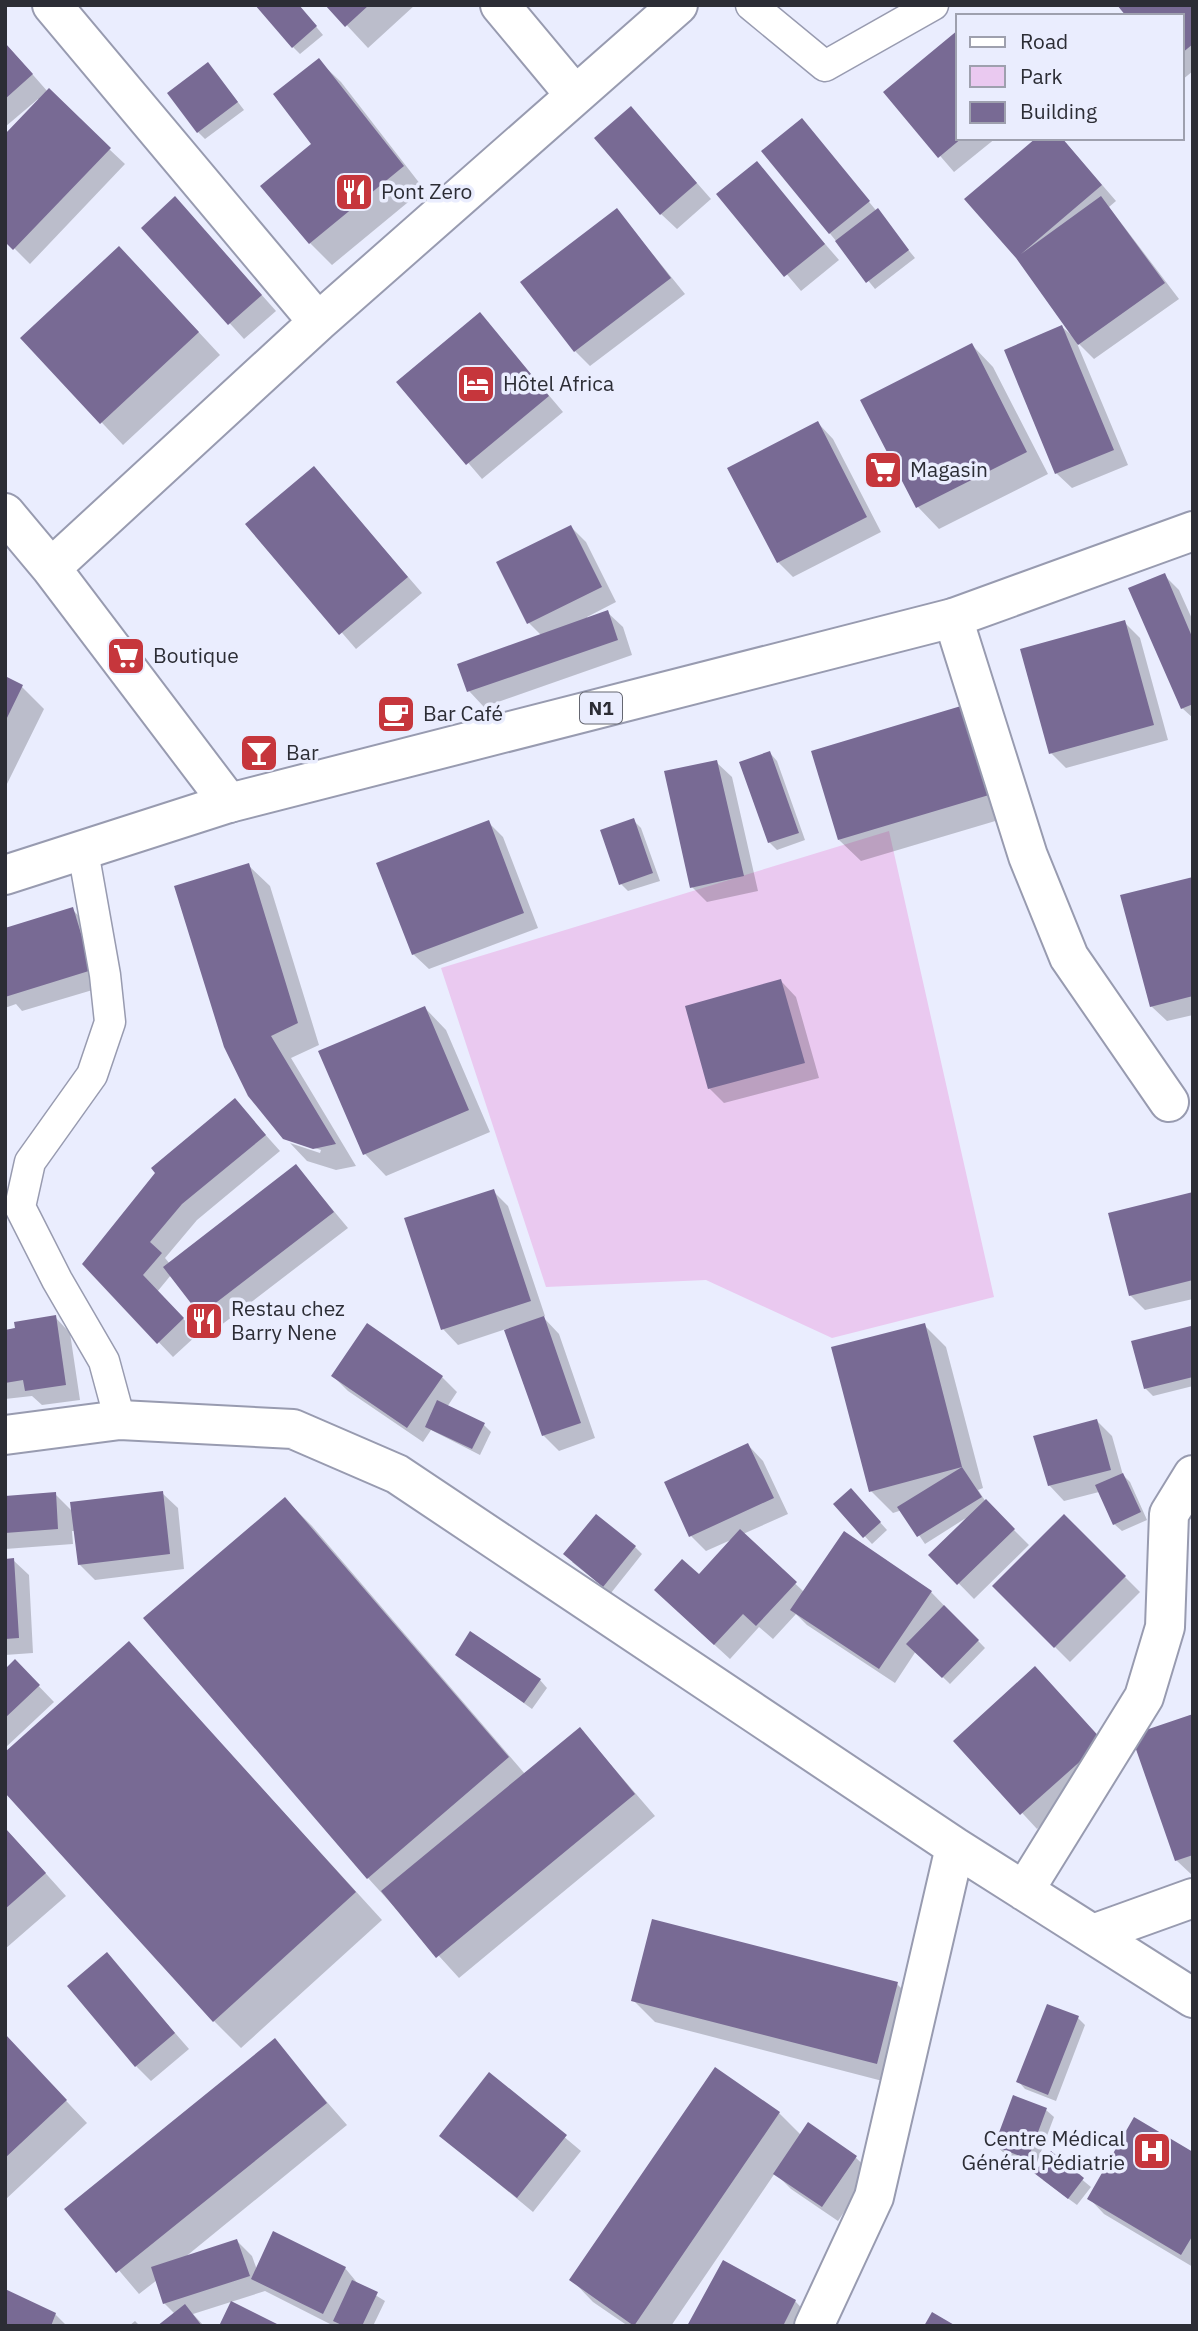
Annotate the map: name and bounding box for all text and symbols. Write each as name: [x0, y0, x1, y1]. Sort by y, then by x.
legend: [956, 14, 1184, 140]
text: Road: [1020, 27, 1068, 55]
text: Park: [1020, 62, 1063, 90]
text: Building: [1020, 97, 1097, 125]
restaurant icon: Pont Zero: [333, 171, 375, 213]
place label: Pont Zero: [381, 177, 472, 205]
hotel icon: Hôtel Africa: [455, 363, 497, 405]
place label: Hôtel Africa: [503, 369, 614, 397]
supermarket icon: Magasin: [862, 449, 904, 491]
place label: Magasin: [910, 455, 988, 483]
supermarket icon: Boutique: [105, 635, 147, 677]
place label: Boutique: [153, 641, 239, 669]
road number: N1: [580, 692, 622, 723]
cafe icon: Bar Café: [375, 693, 417, 735]
place label: Bar Café: [423, 699, 503, 727]
bar icon: Bar: [238, 732, 280, 774]
place label: Bar: [286, 738, 319, 766]
place label: Restau chez Barry Nene: [231, 1294, 345, 1346]
restaurant icon: Restau chez Barry Nene: [183, 1300, 225, 1342]
place label: Centre Médical Général Pédiatrie: [962, 2124, 1125, 2176]
hospital icon: Centre Médical Général Pédiatrie: [1131, 2130, 1173, 2172]

